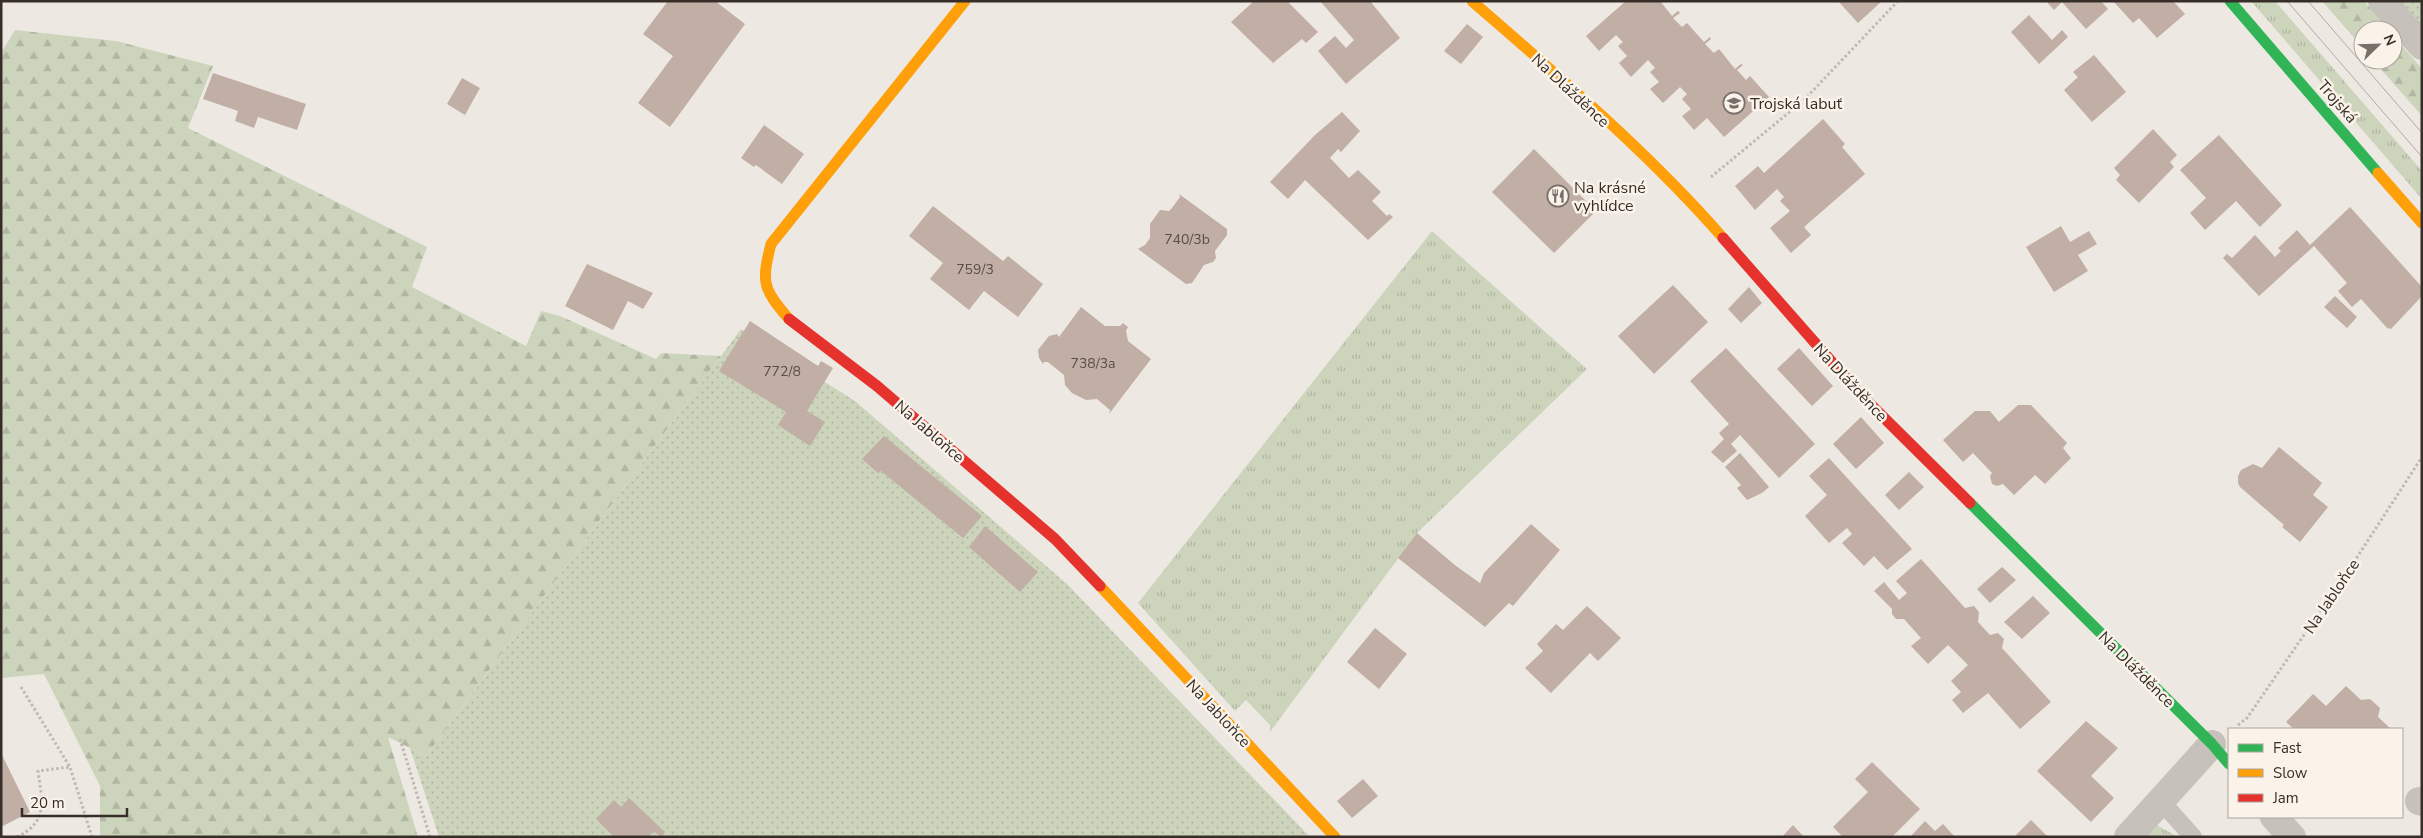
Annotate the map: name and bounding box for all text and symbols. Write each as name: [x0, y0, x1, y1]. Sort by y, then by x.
north arrow: [2353, 20, 2403, 70]
text: N: [2379, 32, 2400, 49]
street label: Na Dlážděnce: [1526, 49, 1614, 133]
street label: Trojská: [2312, 75, 2362, 128]
school or university icon: Trojská labuť: [1722, 91, 1746, 115]
place label: Trojská labuť: [1750, 93, 1842, 115]
place label: Na krásné vyhlídce: [1574, 177, 1646, 217]
restaurant icon: Na krásné vyhlídce: [1546, 184, 1570, 208]
house number: 740/3b: [1164, 230, 1210, 249]
house number: 759/3: [956, 260, 994, 279]
street label: Na Dlážděnce: [1808, 339, 1892, 427]
house number: 738/3a: [1071, 354, 1115, 373]
house number: 772/8: [763, 362, 801, 381]
street label: Na Jabloňce: [890, 395, 969, 468]
street label: Na Jabloňce: [2299, 555, 2365, 638]
street label: Na Dlážděnce: [2093, 627, 2179, 713]
street label: Na Jabloňce: [1181, 675, 1256, 753]
legend: [2228, 728, 2403, 818]
text: Fast: [2273, 738, 2302, 758]
text: Slow: [2273, 763, 2308, 783]
scale bar: [22, 786, 128, 818]
text: Jam: [2272, 788, 2299, 808]
text: 20 m: [30, 793, 65, 813]

